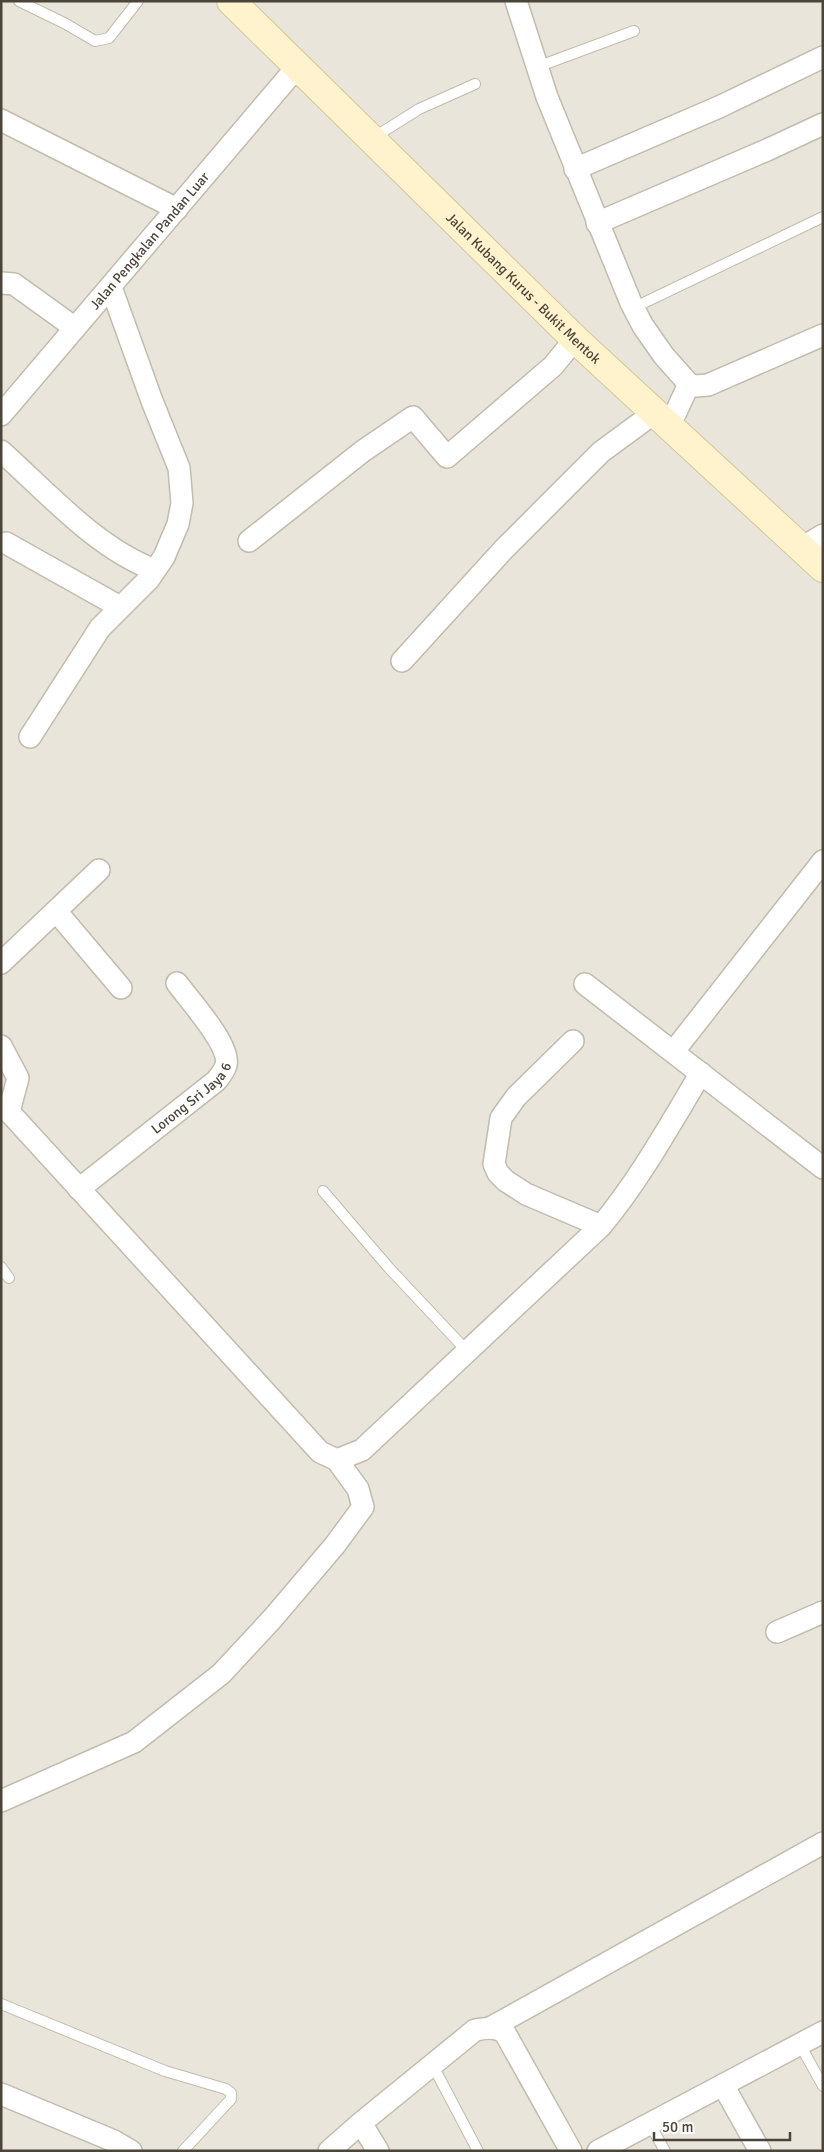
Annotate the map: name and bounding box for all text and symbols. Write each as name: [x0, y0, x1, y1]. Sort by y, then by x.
street label: Jalan Pengkalan Pandan Luar: [86, 168, 214, 313]
street label: Jalan Kubang Kurus - Bukit Mentok: [443, 209, 604, 368]
street label: Lorong Sri Jaya 6: [148, 1060, 235, 1138]
scale bar: [654, 2110, 790, 2142]
text: 50 m: [662, 2118, 693, 2136]

